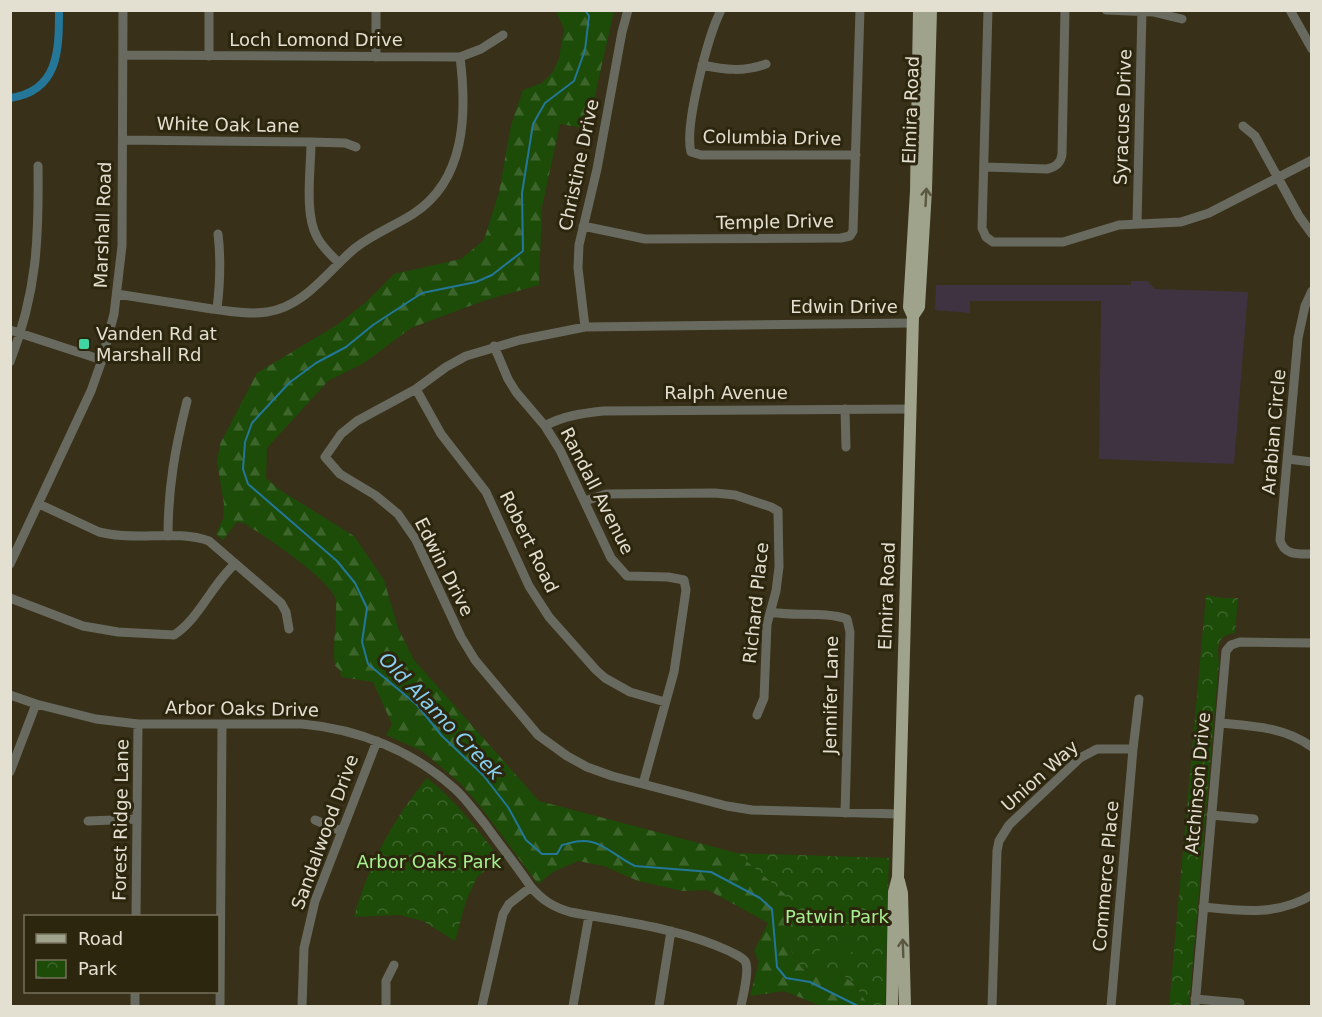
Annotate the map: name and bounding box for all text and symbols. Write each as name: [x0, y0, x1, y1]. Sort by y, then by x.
street label: Loch Lomond Drive: [229, 29, 403, 50]
street label: Syracuse Drive: [1110, 49, 1135, 185]
street label: Elmira Road: [898, 56, 923, 164]
street label: Christine Drive: [554, 97, 603, 233]
street label: White Oak Lane: [156, 113, 300, 136]
street label: Columbia Drive: [702, 126, 842, 149]
street label: Marshall Road: [90, 161, 115, 289]
one-way arrow: [921, 187, 932, 207]
street label: Temple Drive: [715, 210, 834, 233]
street label: Edwin Drive: [790, 296, 898, 317]
place label: Vanden Rd at Marshall Rd: [96, 323, 217, 365]
marker: Vanden Rd at Marshall Rd: [77, 337, 91, 351]
street label: Arabian Circle: [1258, 368, 1289, 496]
street label: Ralph Avenue: [664, 382, 788, 403]
street label: Randall Avenue: [556, 424, 638, 558]
street label: Robert Road: [496, 487, 563, 596]
street label: Edwin Drive: [411, 514, 478, 619]
street label: Richard Place: [739, 541, 772, 665]
street label: Elmira Road: [874, 542, 899, 650]
street label: Jennifer Lane: [819, 636, 842, 755]
water label: Old Alamo Creek: [374, 647, 509, 786]
street label: Arbor Oaks Drive: [165, 697, 319, 720]
street label: Atchinson Drive: [1181, 711, 1214, 855]
street label: Union Way: [997, 735, 1083, 816]
street label: Forest Ridge Lane: [109, 739, 132, 901]
street label: Sandalwood Drive: [287, 752, 362, 912]
street label: Commerce Place: [1088, 800, 1123, 952]
park label: Arbor Oaks Park: [357, 851, 502, 872]
park label: Patwin Park: [785, 906, 890, 927]
legend: [24, 915, 219, 993]
text: Road: [78, 928, 123, 949]
one-way arrow: [898, 939, 909, 959]
text: Park: [78, 958, 117, 979]

